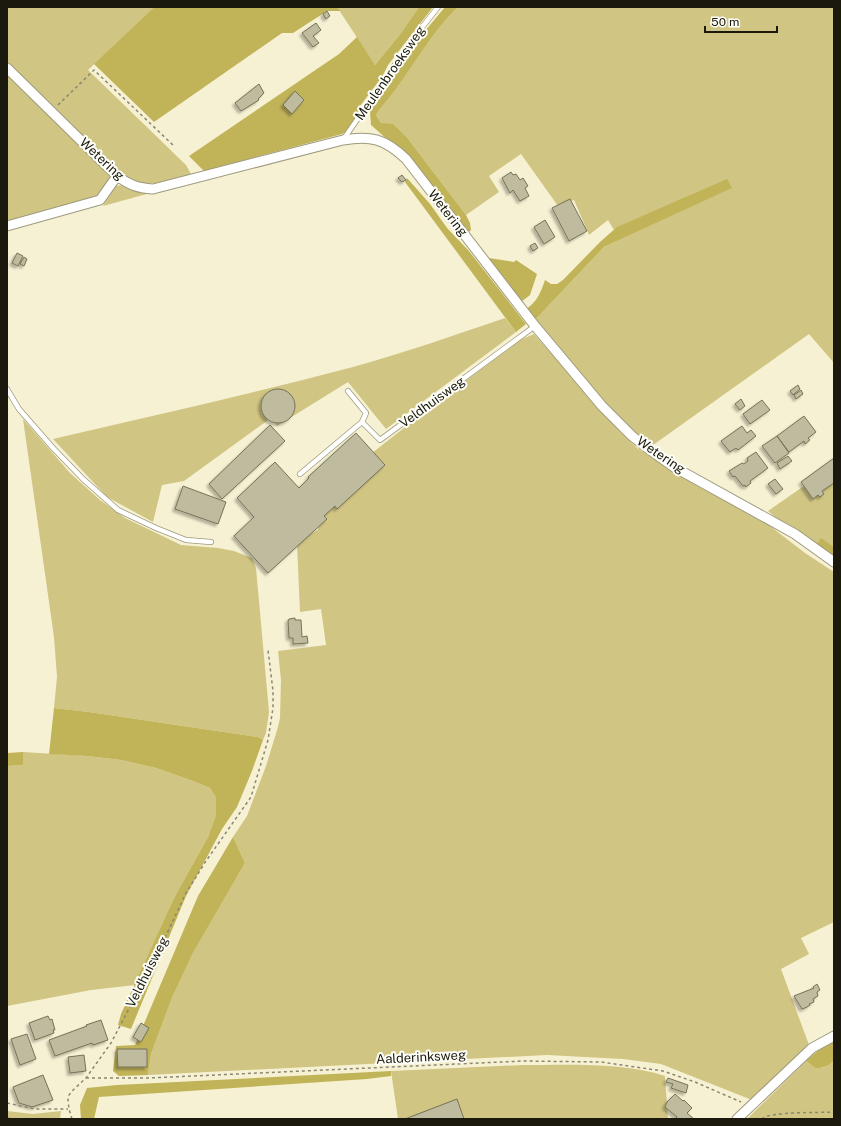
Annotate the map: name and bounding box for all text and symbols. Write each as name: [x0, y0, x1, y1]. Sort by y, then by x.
scale bar: [705, 8, 777, 34]
text: 50 m: [711, 15, 739, 29]
street label: Meulenbroeksweg: [352, 23, 428, 123]
street label: Wetering: [77, 135, 127, 183]
street label: Wetering: [425, 187, 471, 239]
street label: Veldhuisweg: [396, 373, 468, 431]
street label: Wetering: [634, 433, 688, 477]
street label: Veldhuisweg: [123, 934, 171, 1010]
street label: Aalderinksweg: [376, 1047, 466, 1067]

